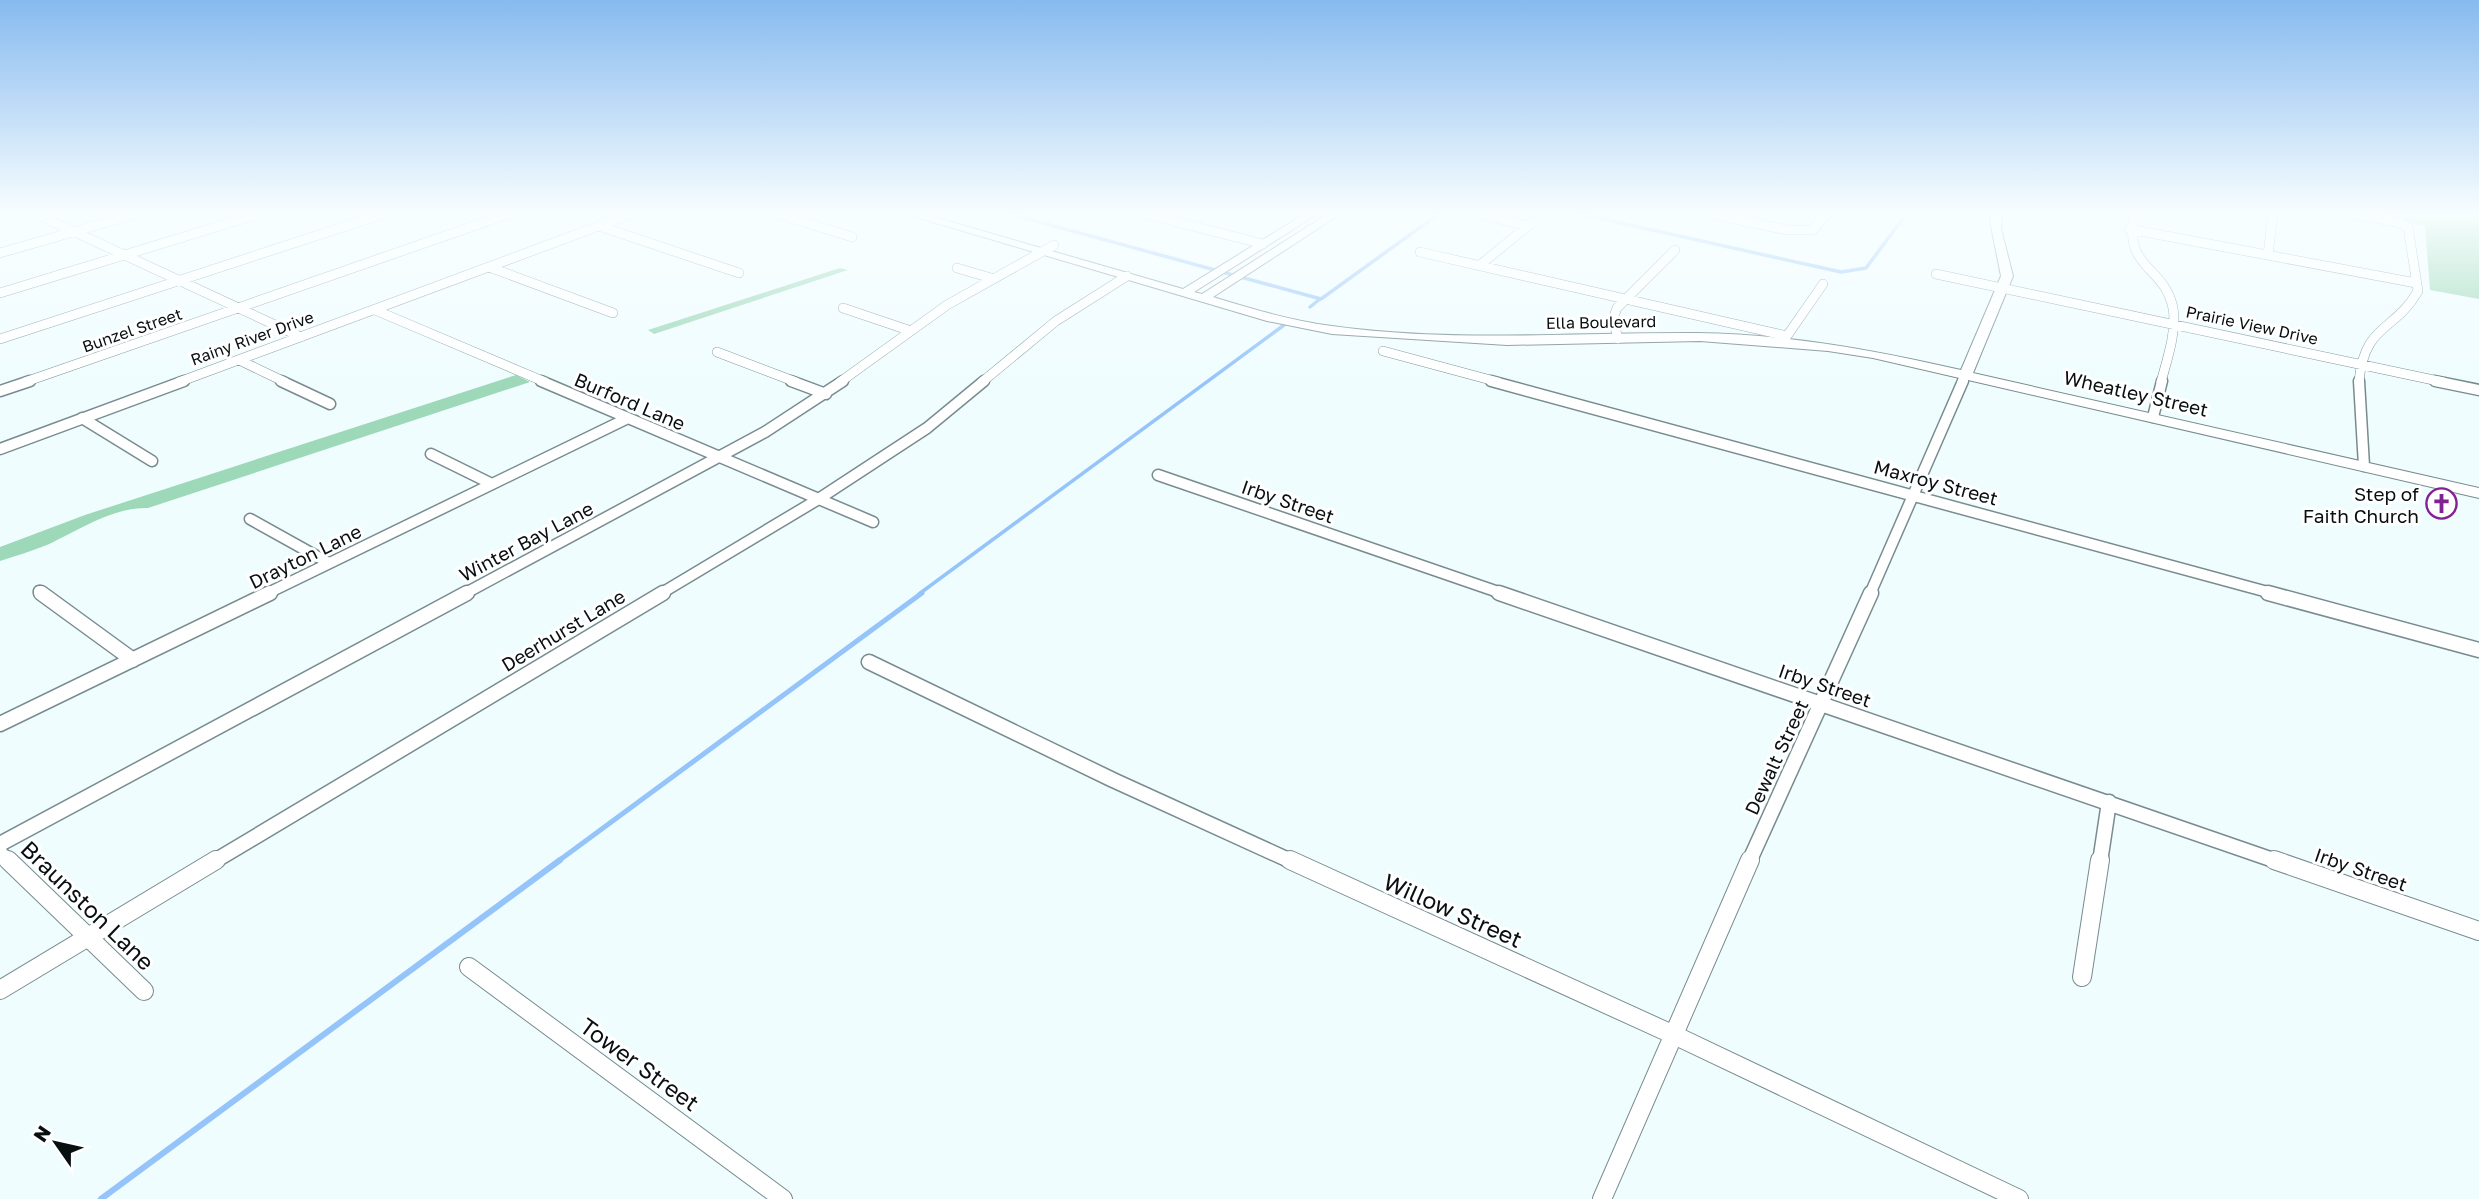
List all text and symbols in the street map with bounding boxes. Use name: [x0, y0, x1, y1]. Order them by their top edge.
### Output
street label: Prairie View Drive: [2184, 301, 2320, 349]
street label: Bunzel Street: [79, 304, 185, 356]
street label: Rainy River Drive: [188, 306, 316, 370]
street label: Ella Boulevard: [1546, 311, 1656, 333]
street label: Wheatley Street: [2062, 365, 2210, 421]
street label: Burford Lane: [571, 367, 689, 435]
street label: Maxroy Street: [1871, 454, 2001, 510]
street label: Irby Street: [1239, 474, 1337, 528]
place label: Step of Faith Church: [2303, 482, 2419, 527]
church icon: Step of Faith Church: [2425, 487, 2459, 521]
street label: Winter Bay Lane: [455, 496, 597, 586]
street label: Drayton Lane: [245, 519, 365, 593]
street label: Deerhurst Lane: [497, 584, 629, 676]
street label: Irby Street: [1776, 658, 1874, 712]
street label: Dewalt Street: [1739, 696, 1813, 818]
street label: Braunston Lane: [16, 834, 160, 976]
street label: Irby Street: [2312, 842, 2410, 896]
street label: Willow Street: [1379, 867, 1527, 953]
street label: Tower Street: [575, 1011, 705, 1117]
north arrow: [21, 1108, 91, 1178]
text: N: [28, 1121, 55, 1146]

